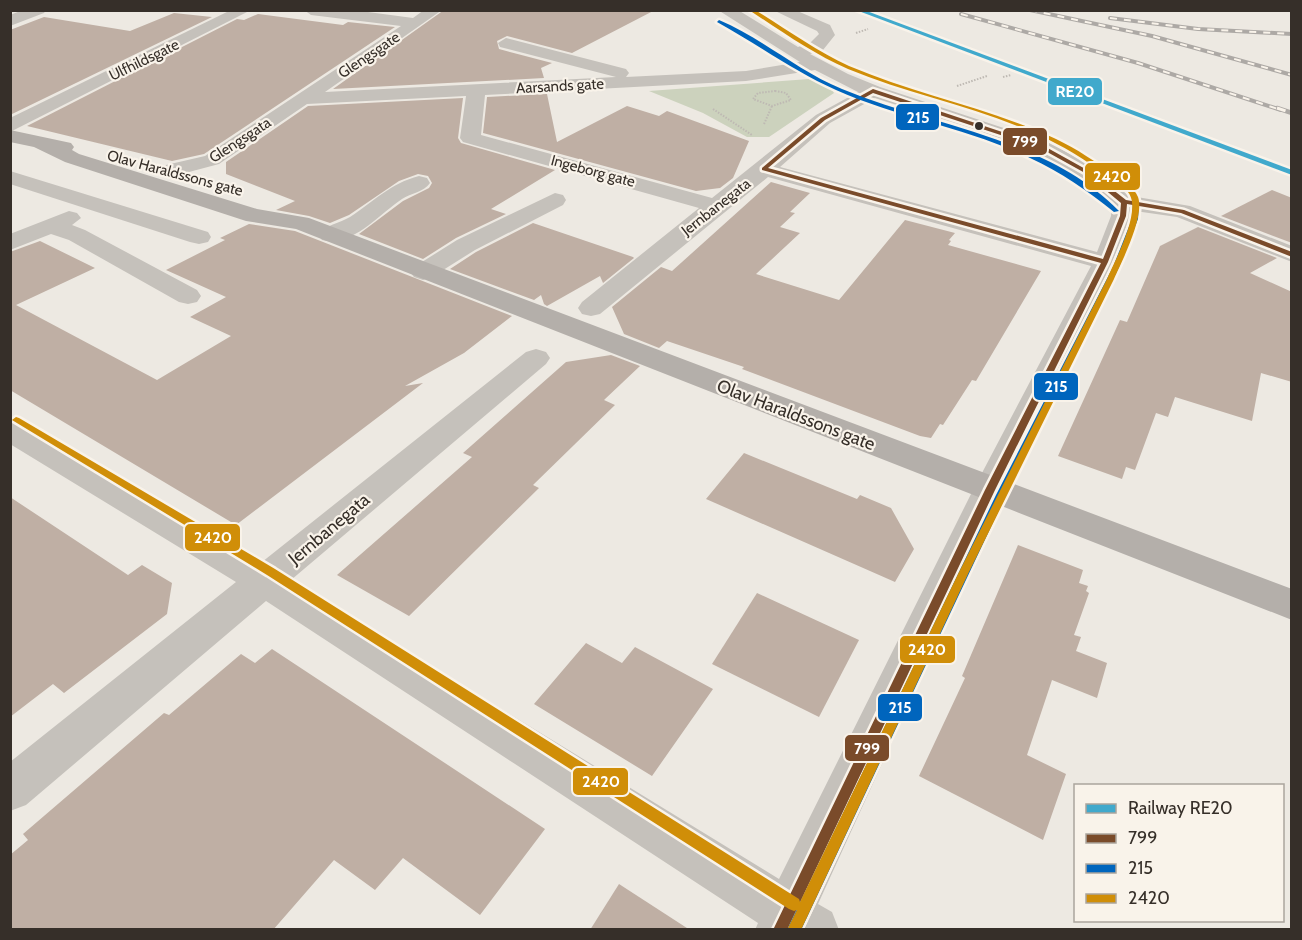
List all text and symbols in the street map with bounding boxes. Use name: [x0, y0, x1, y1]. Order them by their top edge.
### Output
street label: Glengsgate: [335, 28, 403, 82]
street label: Ulfhildsgate: [106, 35, 182, 85]
street label: Aarsands gate: [516, 75, 605, 97]
line badge: RE20: [1047, 77, 1103, 106]
text: RE20: [1056, 82, 1094, 101]
line badge: 215: [895, 103, 940, 131]
text: 215: [907, 108, 929, 127]
street label: Glengsgata: [206, 113, 275, 167]
unlabelled marker: [973, 120, 985, 132]
line badge: 799: [1002, 127, 1048, 156]
text: 799: [1012, 132, 1038, 151]
street label: Olav Haraldssons gate: [105, 146, 245, 200]
street label: Ingeborg gate: [549, 151, 637, 191]
line badge: 2420: [1084, 162, 1141, 191]
text: 2420: [1093, 167, 1131, 186]
street label: Jernbanegata: [677, 174, 755, 240]
line badge: 215: [1033, 372, 1079, 401]
street label: Olav Haraldssons gate: [714, 375, 878, 455]
text: 215: [1045, 377, 1067, 396]
street label: Jernbanegata: [283, 488, 374, 570]
line badge: 2420: [184, 523, 241, 552]
text: 2420: [194, 528, 232, 547]
line badge: 2420: [899, 635, 956, 664]
text: 2420: [908, 640, 946, 659]
line badge: 215: [877, 693, 923, 722]
text: 215: [889, 698, 911, 717]
line badge: 799: [844, 734, 890, 762]
text: 799: [854, 739, 880, 758]
line badge: 2420: [572, 767, 629, 796]
text: 2420: [582, 772, 620, 791]
legend: [1074, 784, 1284, 922]
text: Railway RE20: [1128, 797, 1233, 819]
text: 799: [1128, 827, 1158, 849]
text: 215: [1128, 857, 1153, 879]
text: 2420: [1128, 887, 1170, 909]

